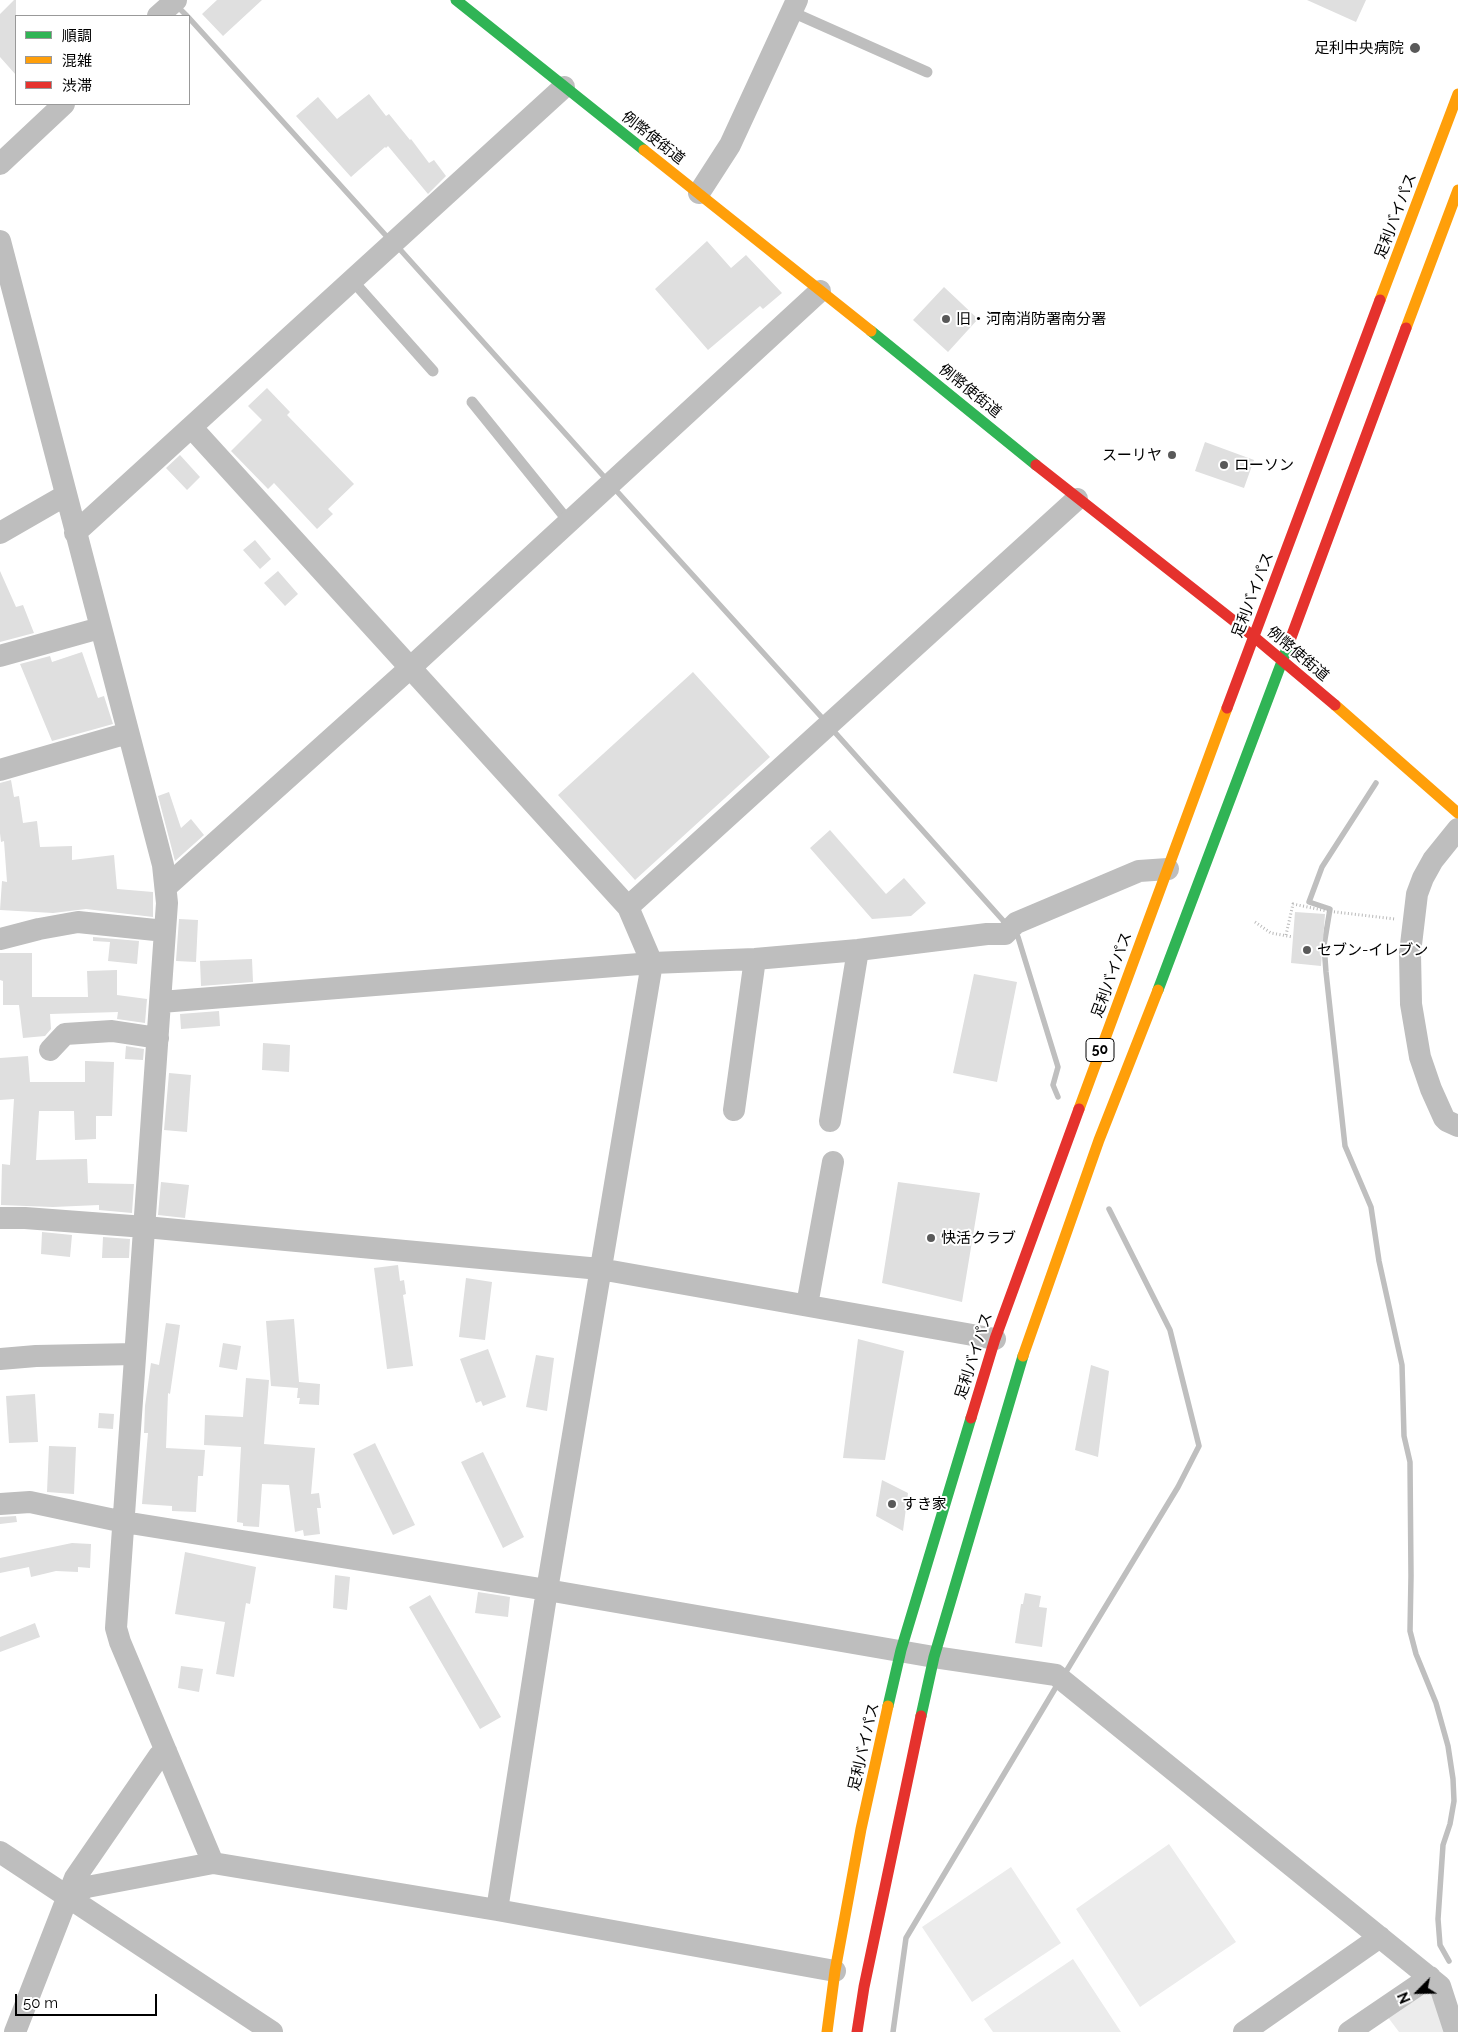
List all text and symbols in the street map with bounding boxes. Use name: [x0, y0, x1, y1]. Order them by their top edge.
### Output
legend: [15, 15, 190, 105]
text: 順調: [62, 27, 92, 45]
place label: 足利中央病院: [1314, 39, 1404, 57]
marker: 足利中央病院: [1408, 41, 1422, 55]
text: 混雑: [62, 52, 92, 70]
text: 渋滞: [62, 77, 92, 95]
street label: 例幣使街道: [618, 108, 688, 168]
street label: 足利バイパス: [1371, 171, 1421, 261]
place label: 旧・河南消防署南分署: [956, 310, 1106, 328]
marker: 旧・河南消防署南分署: [940, 313, 952, 325]
street label: 例幣使街道: [935, 360, 1005, 422]
place label: スーリヤ: [1102, 446, 1162, 464]
marker: スーリヤ: [1166, 449, 1178, 461]
place label: ローソン: [1234, 456, 1294, 474]
marker: ローソン: [1218, 459, 1230, 471]
street label: 足利バイパス: [1228, 550, 1278, 640]
street label: 例幣使街道: [1263, 623, 1333, 685]
street label: 足利バイパス: [1088, 930, 1136, 1020]
place label: セブン-イレブン: [1317, 941, 1428, 959]
marker: セブン-イレブン: [1301, 944, 1313, 956]
road number: 50: [1086, 1038, 1114, 1062]
place label: 快活クラブ: [941, 1229, 1016, 1247]
marker: 快活クラブ: [925, 1232, 937, 1244]
street label: 足利バイパス: [952, 1310, 996, 1402]
place label: すき家: [902, 1495, 947, 1513]
marker: すき家: [886, 1498, 898, 1510]
street label: 足利バイパス: [845, 1701, 883, 1793]
north arrow: [1393, 1967, 1443, 2017]
scale bar: [18, 1984, 160, 2016]
text: N: [1395, 1990, 1414, 2006]
text: 50 m: [23, 1994, 58, 2012]

